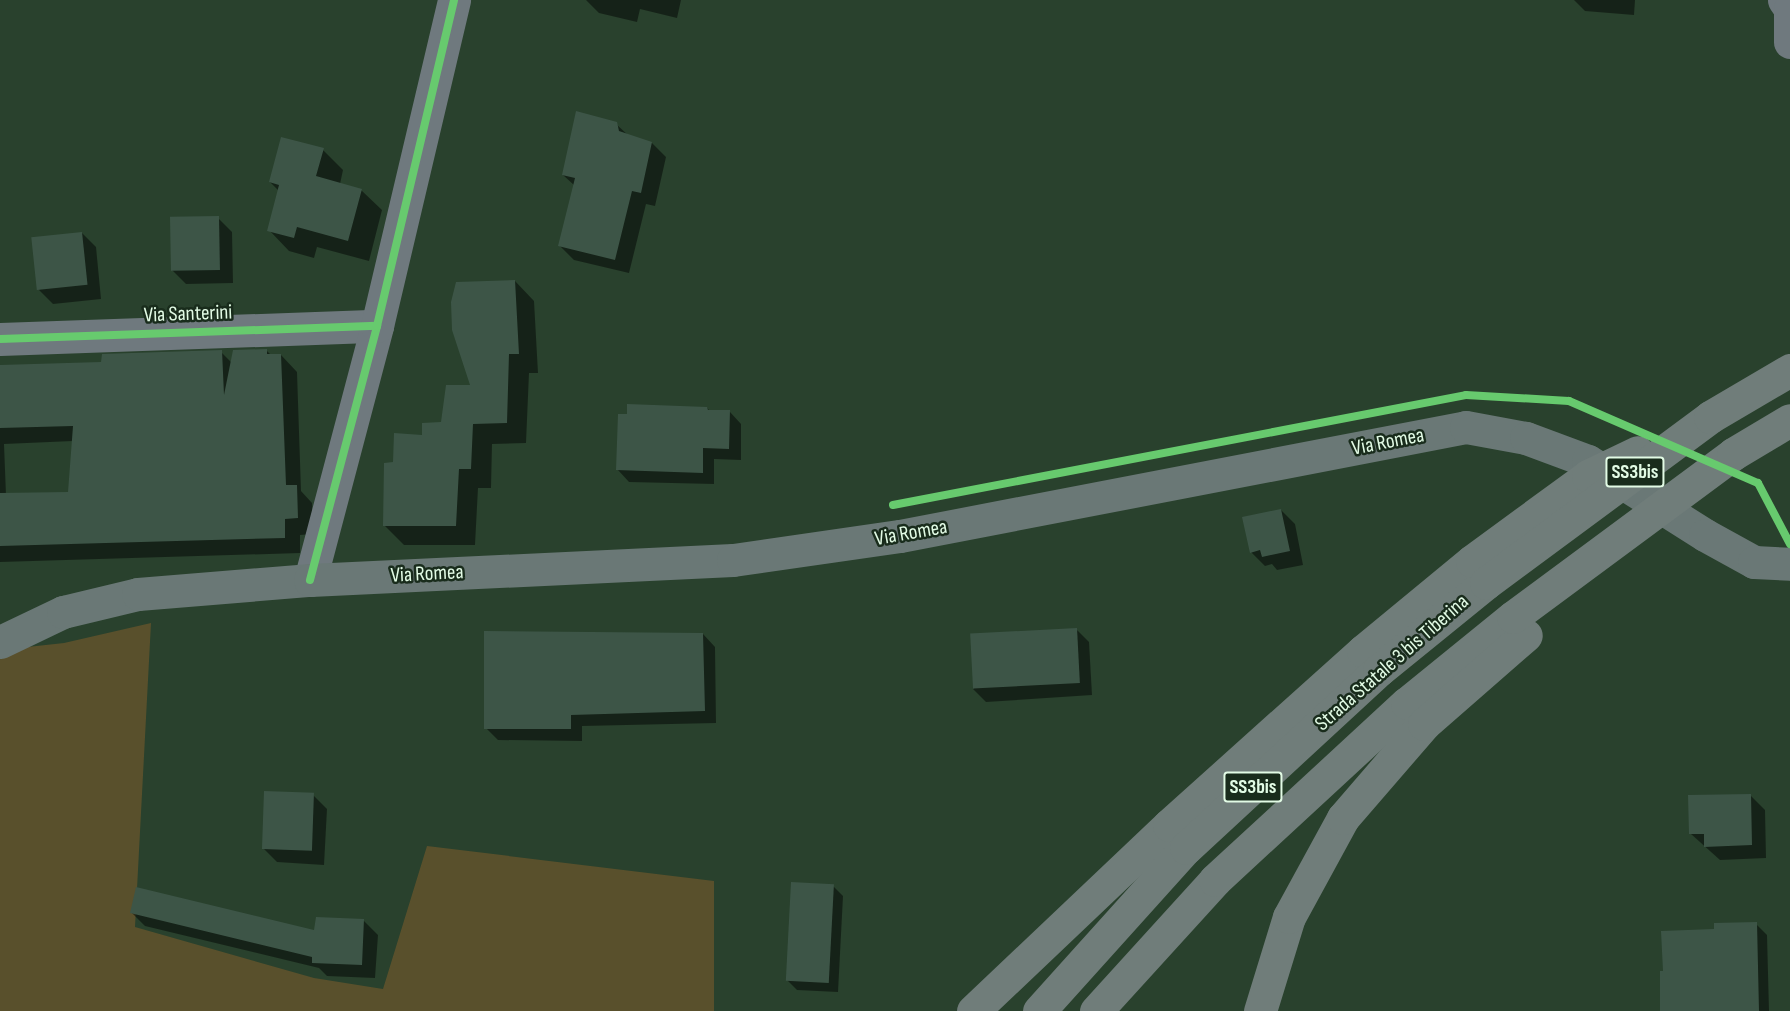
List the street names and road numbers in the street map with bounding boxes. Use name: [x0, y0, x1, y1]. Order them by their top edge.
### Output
street label: Via Santerini: [143, 300, 233, 328]
street label: Via Romea: [1350, 423, 1426, 461]
road number: SS3bis: [1605, 455, 1665, 489]
street label: Via Romea: [873, 514, 949, 552]
street label: Via Romea: [390, 560, 464, 588]
street label: Strada Statale 3 bis Tiberina: [1310, 590, 1474, 736]
road number: SS3bis: [1223, 770, 1283, 804]

